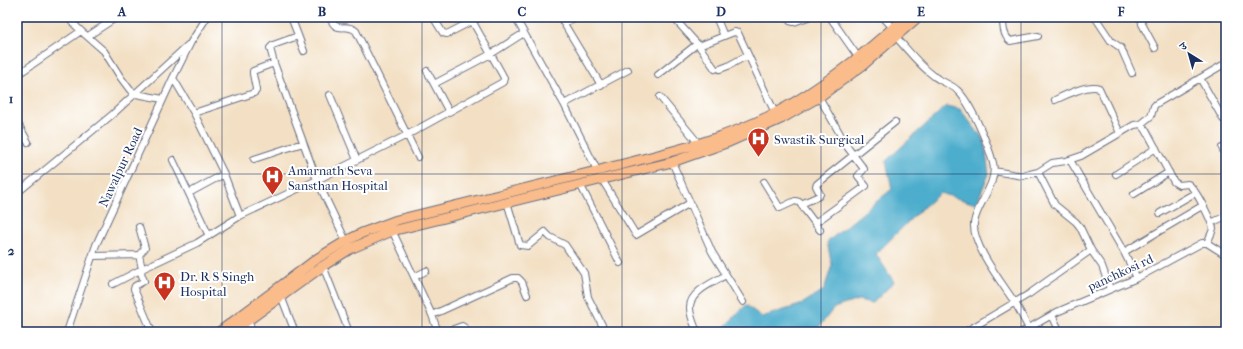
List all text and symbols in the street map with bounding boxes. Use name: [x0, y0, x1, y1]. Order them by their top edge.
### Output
text: A: [117, 4, 127, 19]
text: B: [318, 4, 327, 19]
text: C: [518, 4, 527, 19]
text: D: [716, 4, 726, 19]
text: E: [917, 4, 925, 19]
text: F: [1117, 4, 1125, 19]
north arrow: [1169, 34, 1209, 74]
text: उ: [1176, 39, 1191, 54]
text: 1: [9, 91, 14, 106]
street label: Nawalpur Road: [95, 124, 146, 209]
hospital icon: Swastik Surgical: [745, 126, 771, 159]
place label: Swastik Surgical: [774, 132, 865, 147]
place label: Amarnath Seva Sansthan Hospital: [287, 163, 388, 193]
hospital icon: Amarnath Seva Sansthan Hospital: [260, 164, 286, 197]
text: 2: [8, 243, 15, 258]
street label: panchkosi rd: [1084, 250, 1156, 295]
place label: Dr. R S Singh Hospital: [180, 269, 255, 299]
hospital icon: Dr. R S Singh Hospital: [151, 270, 177, 303]

